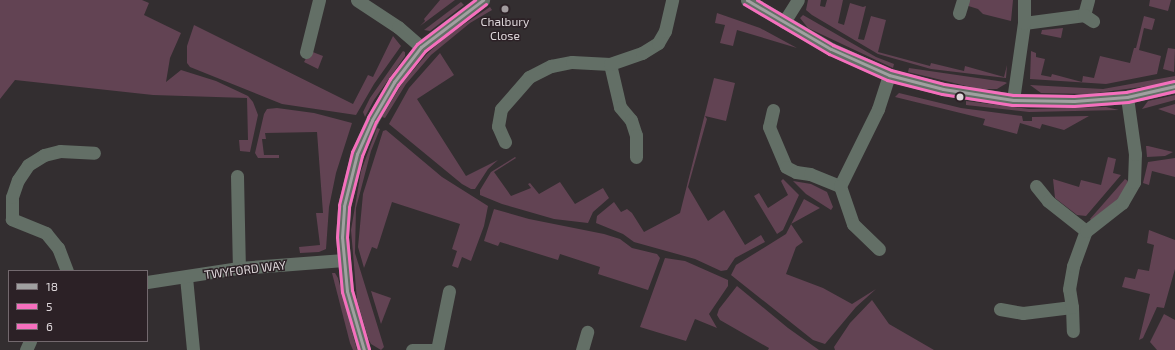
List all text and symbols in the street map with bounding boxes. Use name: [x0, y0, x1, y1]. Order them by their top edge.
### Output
marker: Chalbury Close: [500, 4, 510, 14]
place label: Chalbury Close: [481, 15, 529, 43]
unlabelled marker: [955, 92, 965, 102]
street label: TWYFORD WAY: [203, 258, 287, 282]
legend: [8, 270, 148, 342]
text: 18: [46, 279, 58, 293]
text: 5: [46, 299, 52, 313]
text: 6: [46, 319, 53, 333]

